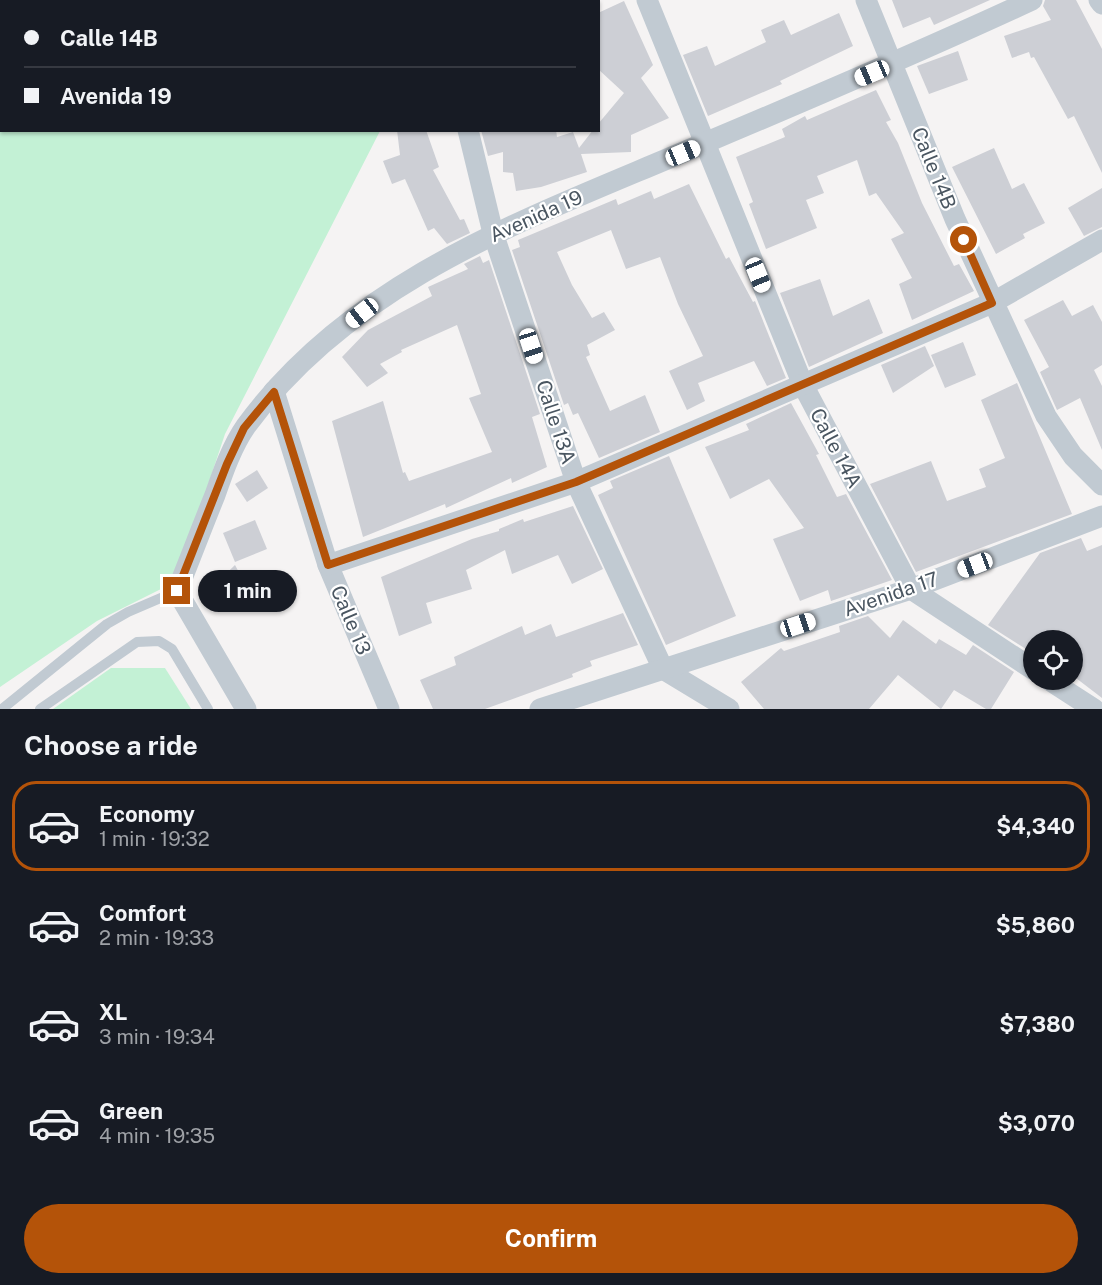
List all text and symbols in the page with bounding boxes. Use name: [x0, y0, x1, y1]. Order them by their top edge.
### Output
text: Calle 14B: [60, 25, 158, 51]
car: [852, 58, 892, 88]
text: Avenida 19: [60, 83, 172, 109]
street label: Calle 14B: [907, 124, 961, 212]
car: [663, 138, 703, 168]
street label: Avenida 19: [486, 185, 586, 247]
route start: [950, 226, 977, 253]
car: [743, 255, 773, 295]
car: [342, 295, 382, 331]
car: [517, 326, 545, 366]
street label: Calle 13A: [531, 377, 581, 467]
street label: Calle 14A: [805, 404, 867, 492]
car: [955, 550, 995, 580]
street label: Avenida 17: [840, 567, 942, 621]
callout: 1 min: [198, 570, 297, 612]
route end: [163, 577, 190, 604]
text: 1 min: [223, 579, 272, 603]
street label: Calle 13: [326, 582, 376, 658]
car: [778, 611, 818, 639]
map controls: [1023, 630, 1083, 690]
button: locate: [1023, 630, 1083, 690]
text: Choose a ride: [24, 729, 198, 761]
icon: car: [27, 799, 81, 853]
text: Economy: [99, 801, 195, 827]
text: $4,340: [996, 813, 1075, 839]
text: 1 min · 19:32: [99, 827, 210, 851]
icon: car: [27, 898, 81, 952]
text: Comfort: [99, 900, 186, 926]
text: $5,860: [996, 912, 1075, 938]
text: 2 min · 19:33: [99, 926, 214, 950]
icon: car: [27, 997, 81, 1051]
text: XL: [99, 999, 127, 1025]
text: $7,380: [999, 1011, 1075, 1037]
text: 3 min · 19:34: [99, 1025, 215, 1049]
icon: car: [27, 1096, 81, 1150]
text: Green: [99, 1098, 163, 1124]
text: $3,070: [998, 1110, 1075, 1136]
text: 4 min · 19:35: [99, 1124, 215, 1148]
button: Confirm: [24, 1204, 1078, 1273]

